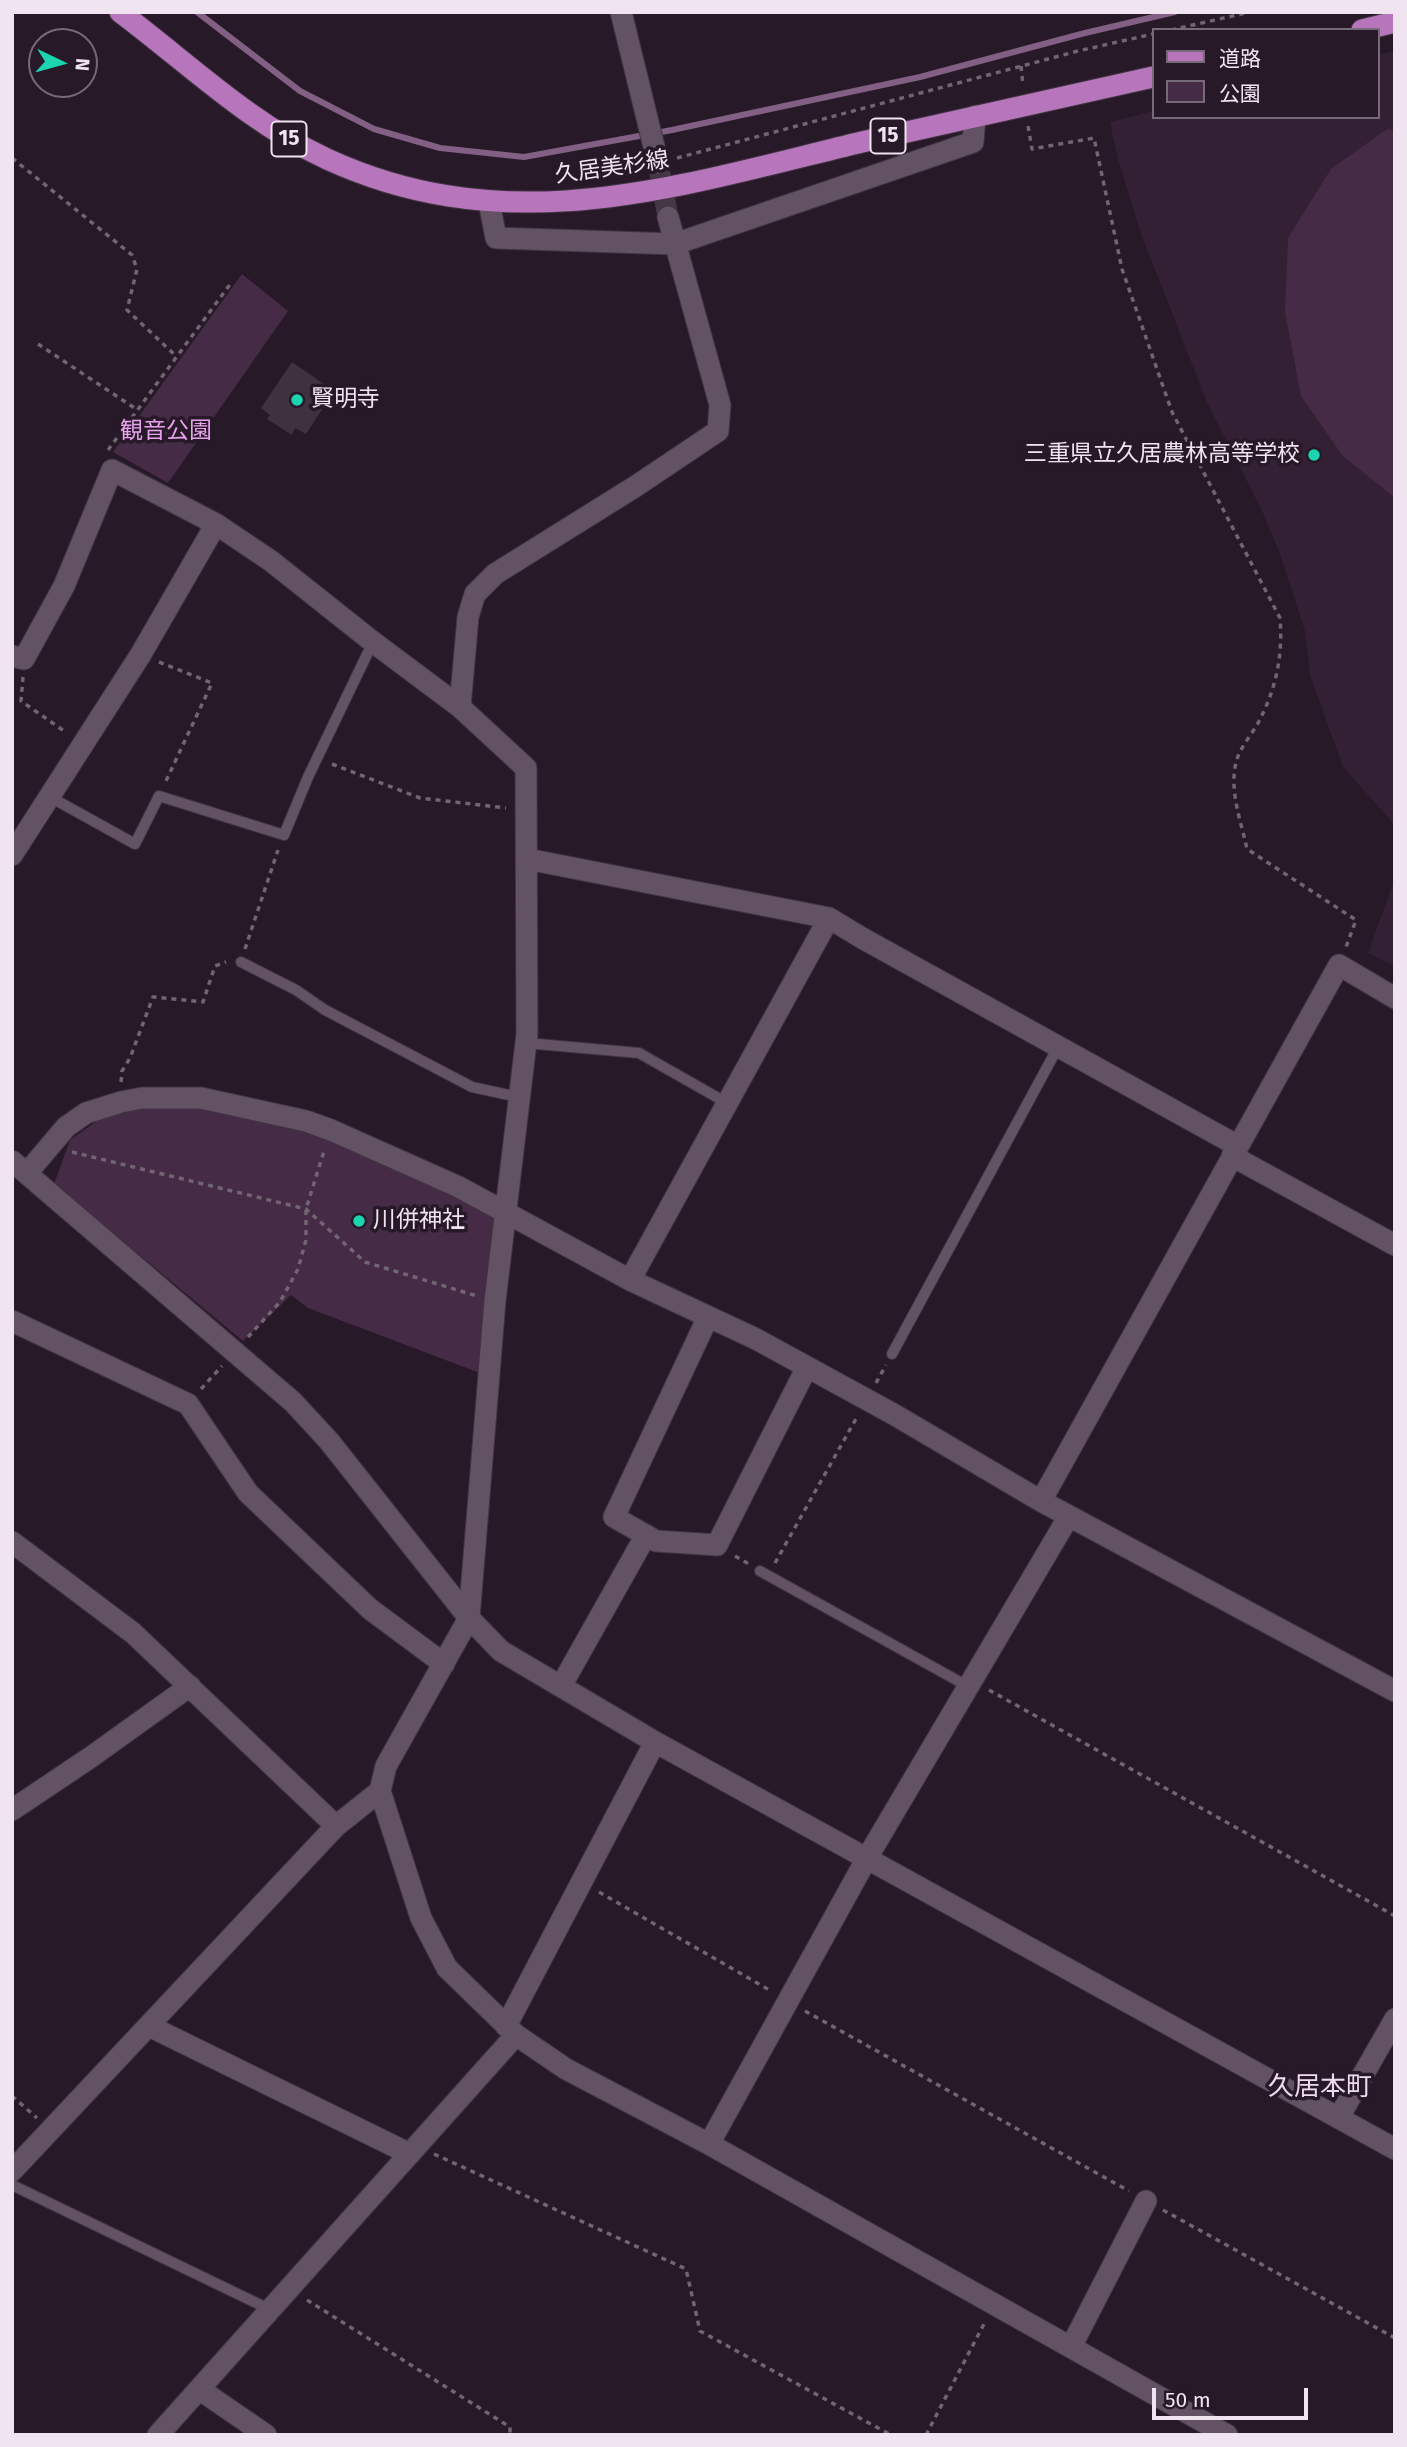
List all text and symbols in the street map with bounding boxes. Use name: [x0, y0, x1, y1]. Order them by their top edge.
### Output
north arrow: [28, 28, 98, 98]
legend: [1152, 28, 1379, 119]
text: 道路: [1219, 46, 1261, 72]
text: N: [70, 57, 94, 72]
text: 公園: [1219, 81, 1261, 107]
road number: 15: [870, 118, 906, 154]
road number: 15: [272, 122, 306, 156]
street label: 久居美杉線: [553, 146, 671, 190]
place label: 賢明寺: [311, 386, 380, 414]
marker: 賢明寺: [289, 392, 305, 408]
park label: 観音公園: [120, 418, 212, 446]
place label: 三重県立久居農林高等学校: [1024, 441, 1300, 469]
marker: 三重県立久居農林高等学校: [1306, 447, 1322, 463]
place label: 川併神社: [373, 1207, 465, 1235]
marker: 川併神社: [351, 1213, 367, 1229]
district label: 久居本町: [1268, 2072, 1372, 2104]
scale bar: [1155, 2374, 1311, 2418]
text: 50 m: [1165, 2387, 1211, 2413]

